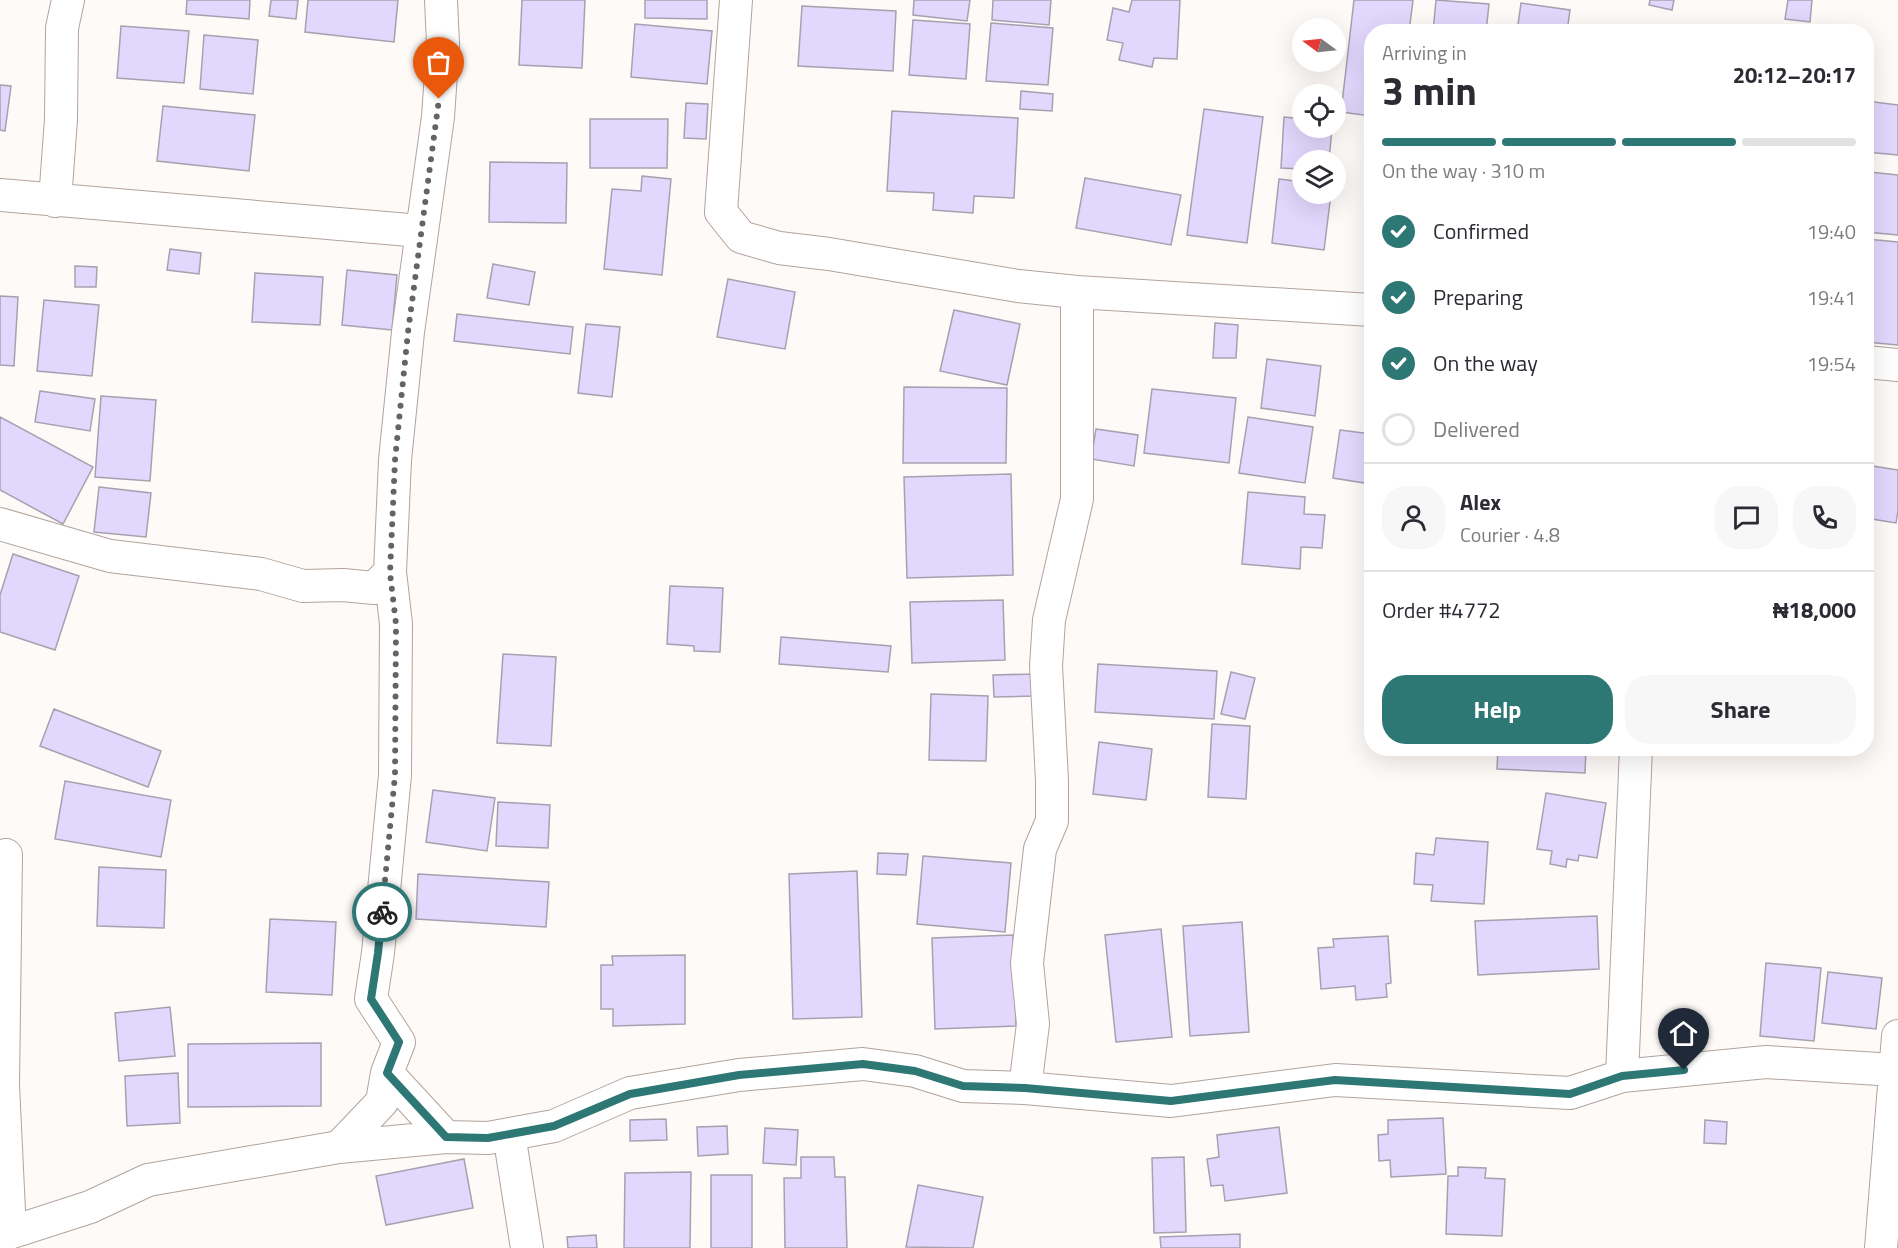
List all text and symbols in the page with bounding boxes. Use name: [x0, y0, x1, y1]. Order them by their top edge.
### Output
north arrow: [1292, 18, 1346, 72]
map controls: [1292, 18, 1346, 204]
pin: [413, 37, 464, 99]
text: Arriving in: [1382, 37, 1467, 68]
icon: bag: [422, 46, 455, 79]
text: 20:12–20:17: [1733, 58, 1856, 92]
text: 3 min: [1382, 61, 1477, 120]
button: locate: [1292, 84, 1346, 138]
button: layers: [1292, 150, 1346, 204]
text: On the way · 310 m: [1382, 155, 1545, 186]
text: Confirmed: [1433, 214, 1529, 248]
icon: check: [1382, 215, 1415, 248]
text: 19:40: [1807, 216, 1856, 247]
text: Preparing: [1433, 280, 1523, 314]
icon: check: [1382, 281, 1415, 314]
text: 19:41: [1807, 282, 1856, 313]
text: On the way: [1433, 346, 1538, 380]
icon: check: [1382, 347, 1415, 380]
text: 19:54: [1807, 348, 1856, 379]
text: Delivered: [1433, 412, 1520, 446]
text: Alex: [1460, 485, 1501, 519]
button: person: [1382, 486, 1445, 549]
button: chat: [1715, 486, 1778, 549]
button: phone: [1793, 486, 1856, 549]
text: Courier · 4.8: [1460, 519, 1560, 550]
text: Order #4772: [1382, 593, 1501, 627]
text: ₦18,000: [1773, 593, 1856, 627]
button: Help: [1382, 675, 1613, 744]
button: Share: [1625, 675, 1856, 744]
courier: [352, 882, 412, 942]
icon: bike: [366, 896, 399, 929]
pin: [1658, 1008, 1709, 1070]
icon: home: [1667, 1017, 1700, 1050]

